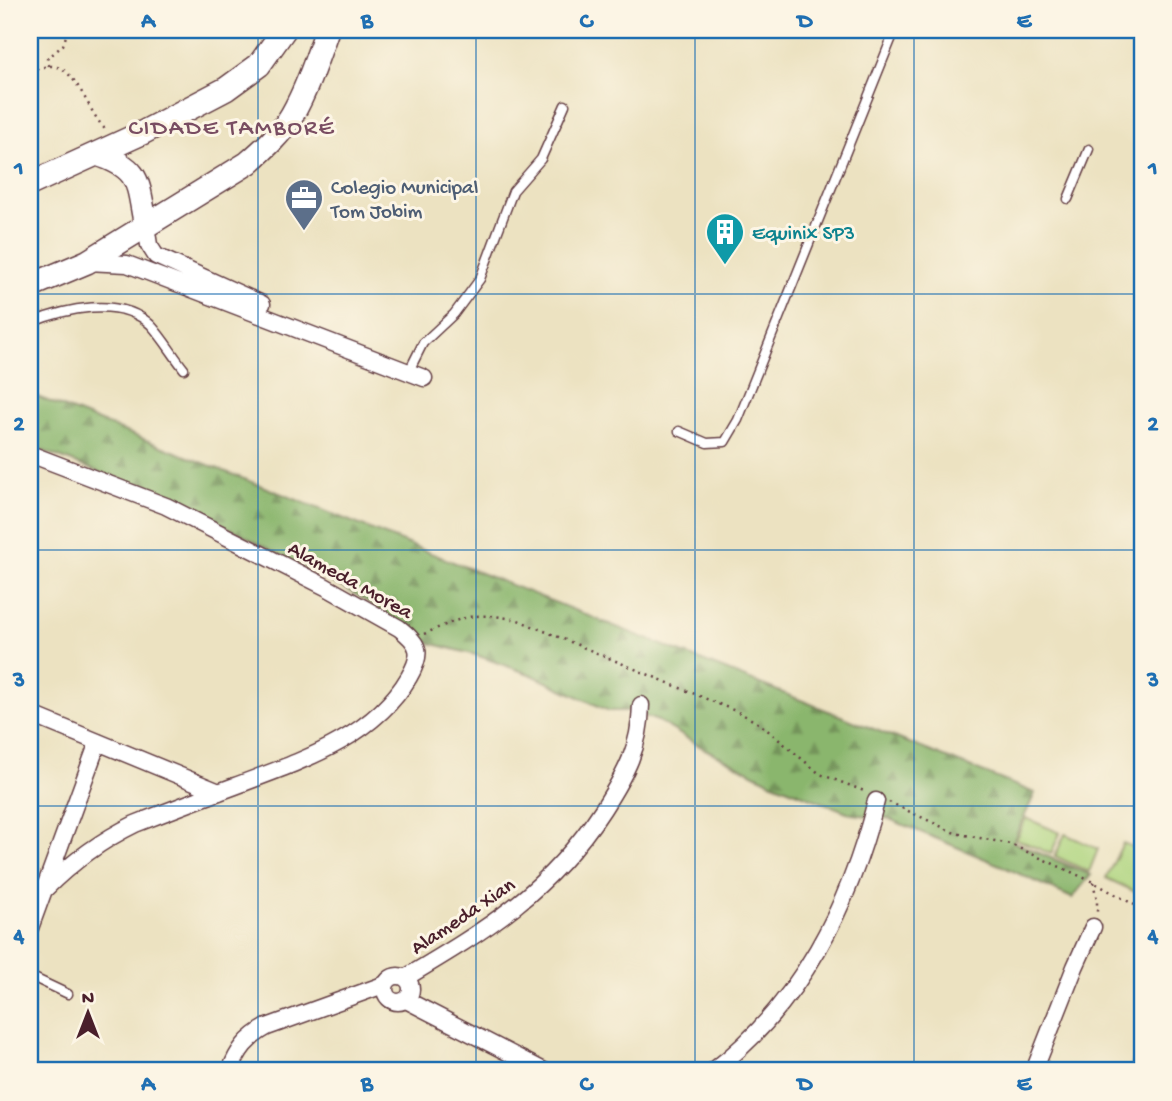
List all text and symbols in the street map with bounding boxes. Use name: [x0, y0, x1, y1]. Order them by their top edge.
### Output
text: A: [140, 9, 156, 36]
text: B: [360, 9, 374, 36]
text: C: [580, 9, 595, 36]
text: D: [796, 9, 814, 36]
text: E: [1017, 9, 1033, 36]
district label: CIDADE TAMBORÉ: [128, 115, 336, 144]
text: 1: [13, 156, 24, 183]
text: 1: [1147, 156, 1158, 183]
office icon: Colegio Municipal Tom Jobim: [283, 177, 325, 232]
place label: Colegio Municipal Tom Jobim: [330, 177, 478, 226]
building icon: Equinix SP3: [704, 211, 746, 266]
place label: Equinix SP3: [752, 223, 855, 248]
text: 2: [13, 412, 25, 439]
text: 2: [1147, 412, 1159, 439]
street label: Alameda Morea: [283, 537, 417, 627]
text: 3: [12, 668, 25, 695]
text: 3: [1146, 668, 1159, 695]
street label: Alameda Xian: [407, 874, 521, 962]
text: 4: [13, 924, 25, 951]
text: 4: [1147, 924, 1159, 951]
north arrow: [52, 978, 122, 1048]
text: N: [82, 988, 94, 1011]
text: A: [140, 1072, 156, 1099]
text: B: [360, 1072, 374, 1099]
text: C: [580, 1072, 595, 1099]
text: D: [796, 1072, 814, 1099]
text: E: [1017, 1072, 1033, 1099]

